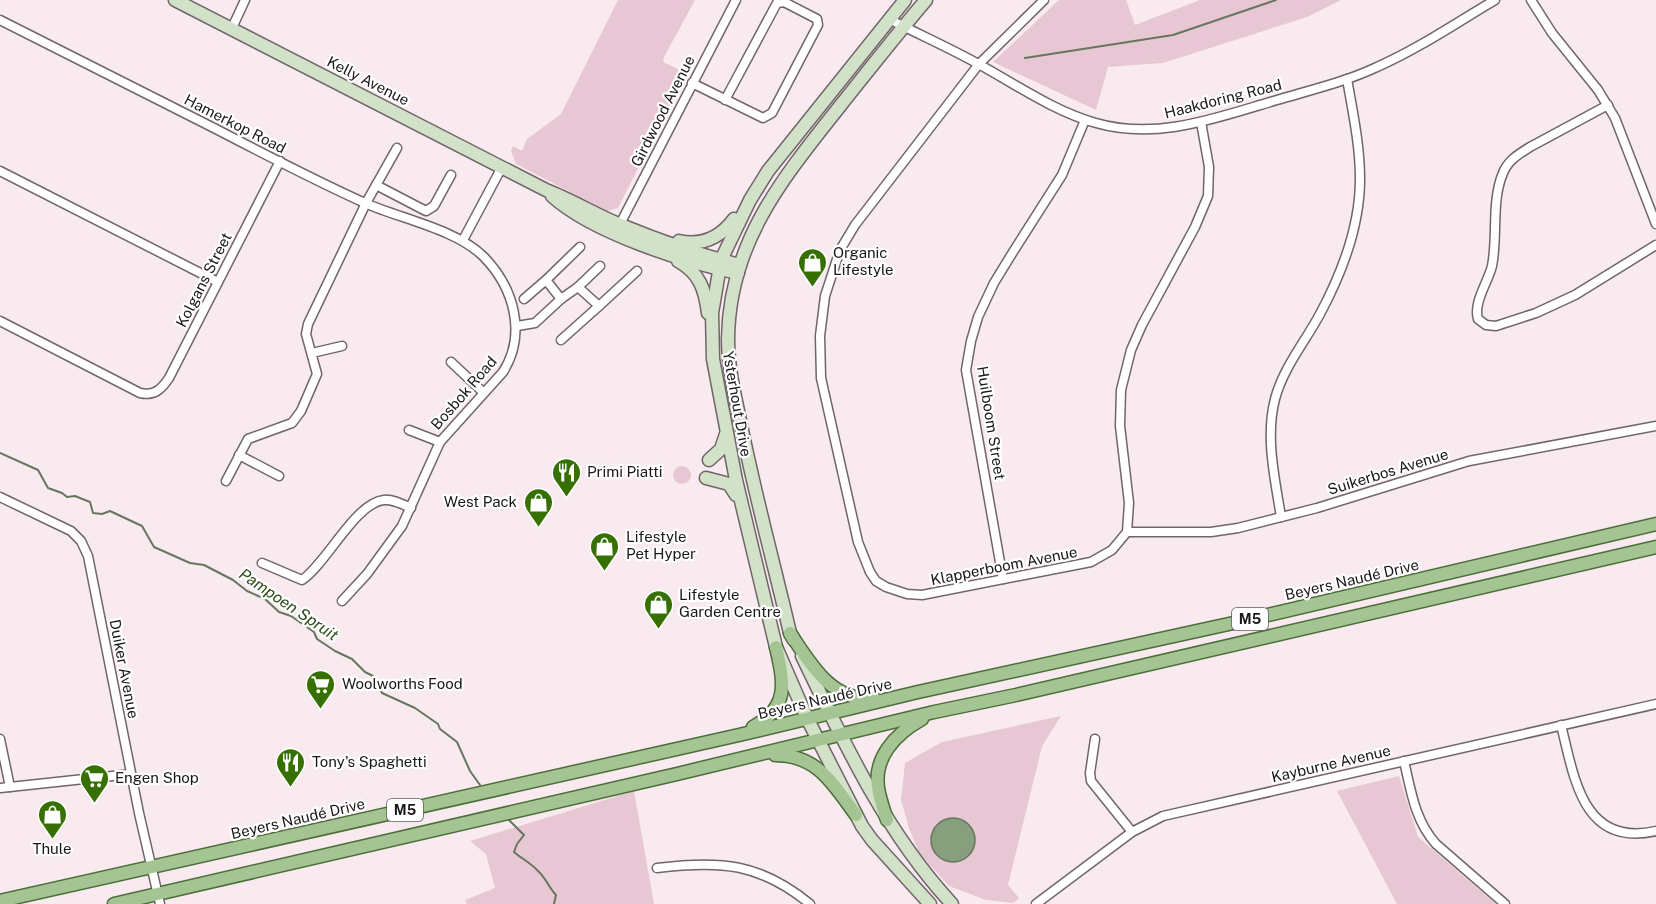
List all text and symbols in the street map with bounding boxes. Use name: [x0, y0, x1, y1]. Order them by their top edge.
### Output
street label: Kelly Avenue: [324, 53, 412, 109]
street label: Girdwood Avenue: [627, 53, 698, 169]
street label: Haakdoring Road: [1162, 76, 1283, 121]
street label: Hamerkop Road: [182, 91, 289, 156]
street label: Kolgans Street: [172, 229, 235, 330]
place label: Organic Lifestyle: [833, 244, 894, 278]
shop icon: Organic Lifestyle: [796, 246, 828, 288]
street label: Ysterhout Drive: [720, 350, 755, 458]
street label: Bosbok Road: [427, 353, 500, 433]
street label: Huilboom Street: [974, 365, 1009, 481]
street label: Suikerbos Avenue: [1326, 445, 1450, 498]
restaurant icon: Primi Piatti: [550, 456, 582, 498]
place label: Primi Piatti: [587, 463, 662, 480]
shop icon: West Pack: [522, 486, 554, 528]
place label: West Pack: [444, 493, 517, 510]
place label: Lifestyle Pet Hyper: [626, 528, 696, 562]
shop icon: Lifestyle Pet Hyper: [589, 530, 621, 572]
street label: Klapperboom Avenue: [929, 543, 1079, 588]
street label: Beyers Naudé Drive: [1283, 556, 1421, 603]
water label: Pampoen Spruit: [235, 564, 342, 645]
place label: Lifestyle Garden Centre: [679, 586, 781, 620]
shop icon: Lifestyle Garden Centre: [642, 588, 674, 630]
road number: M5: [1232, 608, 1268, 630]
street label: Duiker Avenue: [107, 618, 142, 720]
supermarket icon: Woolworths Food: [305, 668, 337, 710]
place label: Woolworths Food: [342, 675, 463, 692]
street label: Beyers Naudé Drive: [756, 675, 894, 722]
street label: Kayburne Avenue: [1270, 742, 1392, 786]
restaurant icon: Tony's Spaghetti: [275, 746, 307, 788]
place label: Tony's Spaghetti: [312, 753, 427, 770]
supermarket icon: Engen Shop: [78, 762, 110, 804]
place label: Engen Shop: [115, 769, 199, 786]
street label: Beyers Naudé Drive: [229, 795, 367, 842]
shop icon: Thule: [36, 798, 68, 840]
road number: M5: [387, 799, 423, 821]
place label: Thule: [32, 840, 72, 857]

